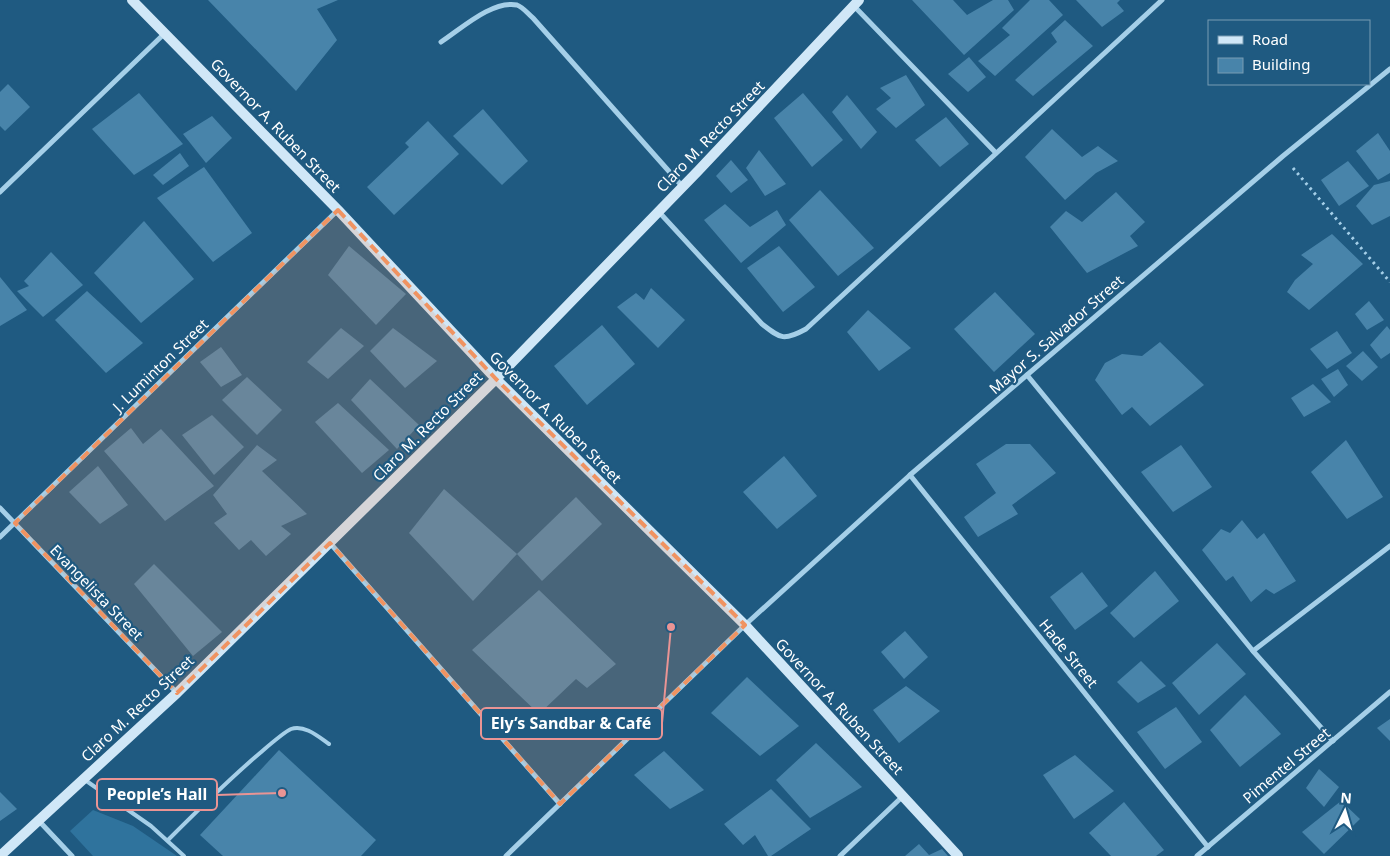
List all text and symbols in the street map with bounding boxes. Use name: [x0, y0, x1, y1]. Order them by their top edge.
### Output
legend: [1208, 20, 1370, 85]
text: Road: [1252, 29, 1288, 49]
street label: Governor A. Ruben Street: [207, 54, 346, 197]
text: Building: [1252, 54, 1310, 74]
street label: Claro M. Recto Street: [652, 76, 769, 196]
street label: Mayor S. Salvador Street: [985, 270, 1128, 398]
street label: J. Luminton Street: [106, 314, 213, 417]
street label: Governor A. Ruben Street: [486, 347, 627, 488]
street label: Claro M. Recto Street: [368, 366, 487, 485]
street label: Evangelista Street: [46, 540, 148, 645]
street label: Hade Street: [1035, 614, 1103, 692]
street label: Governor A. Ruben Street: [772, 634, 909, 779]
street label: Claro M. Recto Street: [76, 650, 198, 766]
callout: Ely’s Sandbar & Café: [481, 708, 662, 739]
text: Ely’s Sandbar & Café: [491, 712, 651, 734]
street label: Pimentel Street: [1238, 722, 1334, 807]
callout: People’s Hall: [97, 779, 217, 810]
text: People’s Hall: [107, 783, 207, 805]
north arrow: [1320, 786, 1370, 836]
text: N: [1340, 788, 1353, 808]

